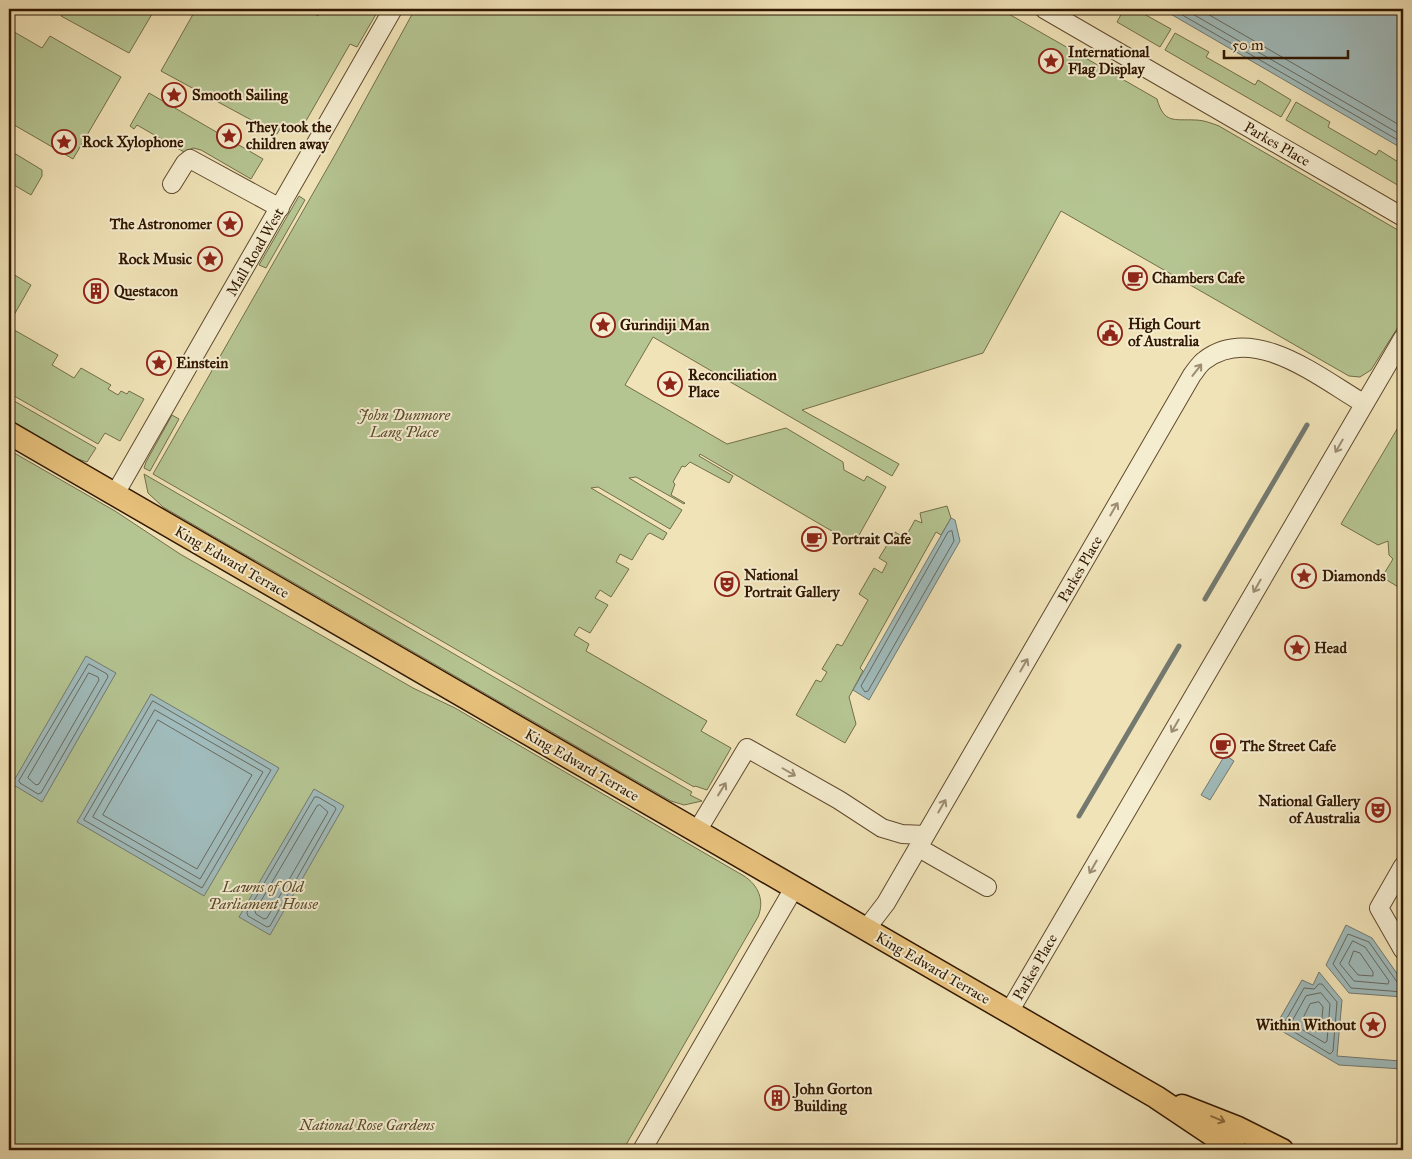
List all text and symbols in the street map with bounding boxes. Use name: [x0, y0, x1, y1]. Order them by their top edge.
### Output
scale bar: [1224, 28, 1348, 60]
text: 50 m: [1232, 36, 1264, 54]
place label: International Flag Display: [1068, 43, 1151, 79]
place icon: International Flag Display: [1038, 48, 1064, 74]
place icon: Smooth Sailing: [161, 82, 187, 108]
place label: Smooth Sailing: [192, 86, 289, 105]
place label: They took the children away: [245, 118, 332, 154]
street label: Parkes Place: [1241, 118, 1313, 170]
place icon: They took the children away: [216, 123, 242, 149]
place icon: Rock Xylophone: [51, 129, 77, 155]
place label: Rock Xylophone: [82, 133, 184, 152]
street label: Mall Road West: [222, 204, 288, 299]
place icon: The Astronomer: [217, 211, 243, 237]
place label: The Astronomer: [109, 215, 212, 233]
place icon: Rock Music: [197, 246, 223, 272]
place label: Rock Music: [118, 250, 193, 268]
cafe icon: Chambers Cafe: [1122, 265, 1148, 291]
place label: Chambers Cafe: [1152, 269, 1246, 287]
building icon: Questacon: [83, 278, 109, 304]
place label: Questacon: [114, 282, 179, 301]
place icon: Gurindiji Man: [590, 312, 616, 338]
place label: High Court of Australia: [1128, 315, 1201, 350]
place label: Gurindiji Man: [620, 316, 710, 335]
public building icon: High Court of Australia: [1097, 320, 1123, 346]
place icon: Einstein: [146, 350, 172, 376]
place label: Einstein: [176, 354, 229, 372]
one-way arrow: [1191, 364, 1202, 377]
place label: Reconciliation Place: [688, 366, 778, 401]
place icon: Reconciliation Place: [657, 371, 683, 397]
park label: John Dunmore Lang Place: [357, 406, 450, 441]
one-way arrow: [1333, 438, 1343, 452]
one-way arrow: [1109, 502, 1119, 517]
street label: King Edward Terrace: [172, 522, 292, 602]
cafe icon: Portrait Cafe: [801, 526, 827, 552]
place label: Portrait Cafe: [832, 530, 912, 548]
street label: Parkes Place: [1054, 533, 1106, 605]
place icon: Diamonds: [1291, 563, 1317, 589]
place label: National Portrait Gallery: [744, 566, 841, 602]
place label: Diamonds: [1322, 567, 1386, 585]
theatre icon: National Portrait Gallery: [714, 571, 740, 597]
one-way arrow: [1251, 578, 1261, 593]
place icon: Head: [1284, 635, 1310, 661]
place label: Head: [1314, 639, 1347, 657]
one-way arrow: [1019, 659, 1029, 673]
one-way arrow: [1170, 719, 1180, 733]
street label: King Edward Terrace: [522, 725, 642, 805]
cafe icon: The Street Cafe: [1210, 733, 1236, 759]
place label: The Street Cafe: [1239, 737, 1337, 755]
one-way arrow: [781, 767, 796, 777]
one-way arrow: [717, 783, 727, 797]
place label: National Gallery of Australia: [1258, 792, 1361, 827]
theatre icon: National Gallery of Australia: [1365, 797, 1391, 823]
one-way arrow: [937, 798, 947, 813]
one-way arrow: [1088, 859, 1098, 874]
park label: Lawns of Old Parliament House: [208, 878, 318, 913]
street label: King Edward Terrace: [873, 928, 993, 1008]
street label: Parkes Place: [1009, 931, 1061, 1003]
place icon: Within Without: [1360, 1012, 1386, 1038]
place label: Within Without: [1256, 1016, 1357, 1034]
place label: John Gorton Building: [792, 1080, 873, 1116]
building icon: John Gorton Building: [764, 1085, 790, 1111]
one-way arrow: [1210, 1115, 1225, 1125]
park label: National Rose Gardens: [298, 1116, 435, 1134]

